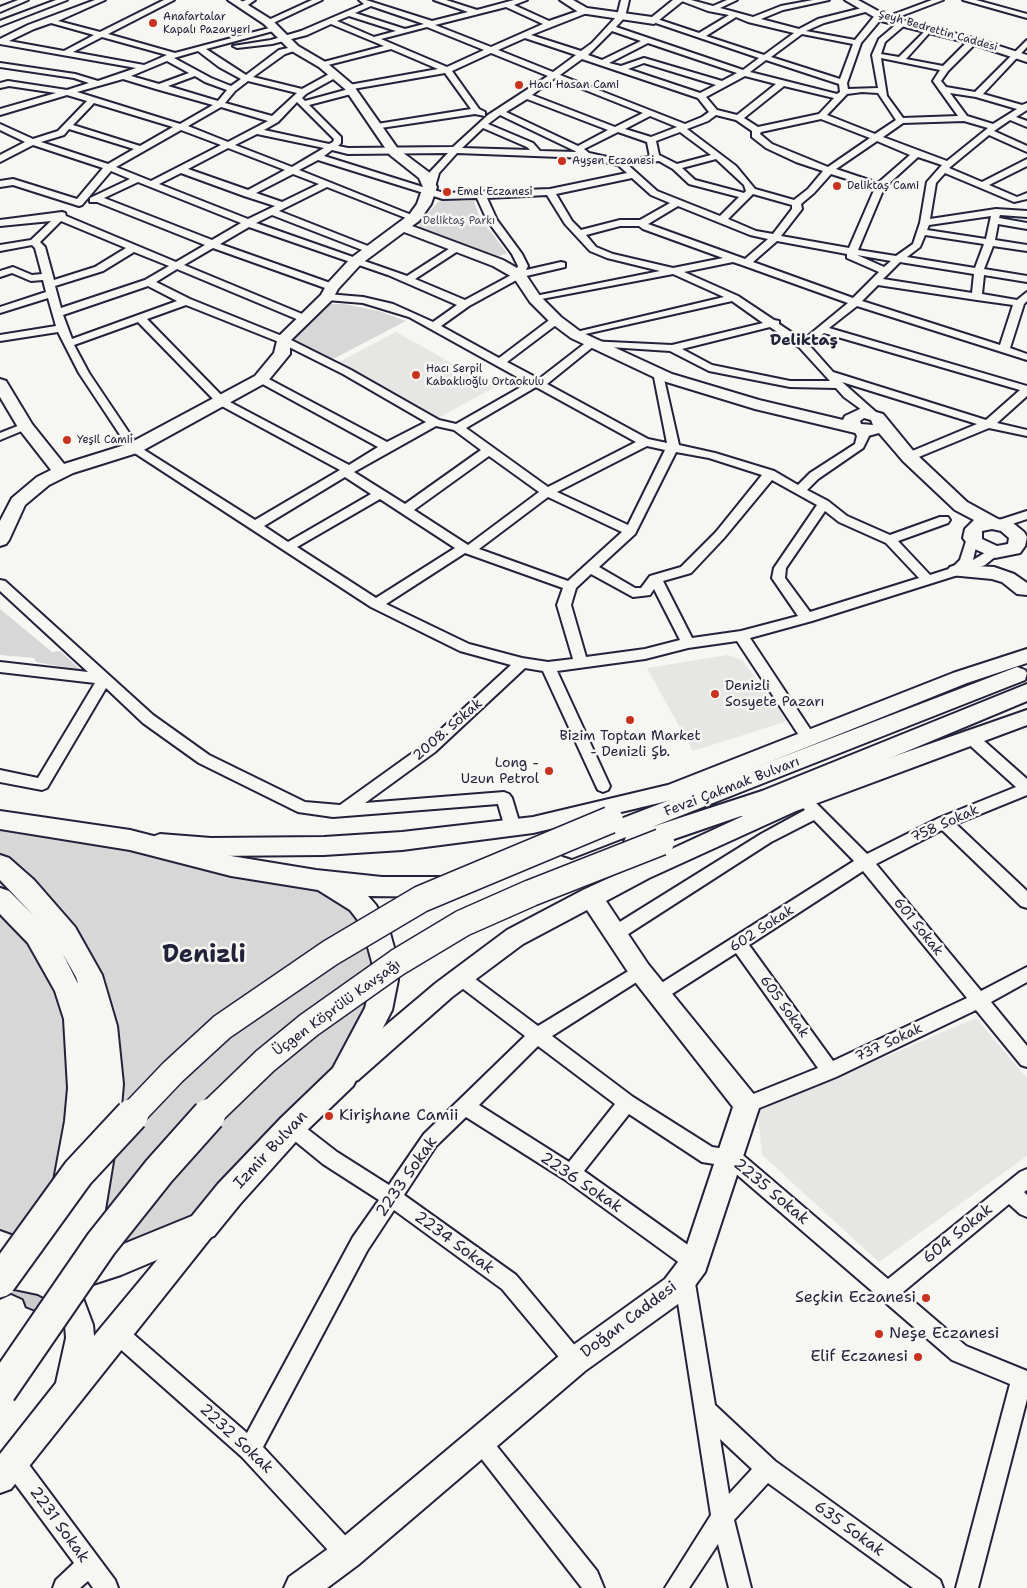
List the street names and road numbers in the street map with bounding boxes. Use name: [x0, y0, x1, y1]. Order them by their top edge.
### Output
street label: Şeyh Bedrettin Caddesi: [877, 8, 999, 54]
street label: 2008. Sokak: [410, 695, 486, 765]
street label: Fevzi Çakmak Bulvarı: [662, 753, 802, 821]
street label: 758 Sokak: [908, 802, 982, 846]
street label: 601 Sokak: [890, 895, 946, 959]
street label: 602 Sokak: [727, 902, 797, 956]
street label: Üçgen Köprülü Kavşağı: [270, 956, 404, 1060]
street label: 605 Sokak: [756, 973, 812, 1041]
street label: 737 Sokak: [853, 1020, 925, 1066]
street label: Izmir Bulvan: [230, 1107, 312, 1193]
street label: 2233 Sokak: [372, 1133, 442, 1221]
street label: 2236 Sokak: [537, 1149, 625, 1217]
street label: 2235 Sokak: [729, 1155, 813, 1229]
street label: 604 Sokak: [919, 1200, 997, 1268]
street label: 2234 Sokak: [410, 1208, 498, 1278]
street label: Doğan Caddesi: [577, 1278, 681, 1362]
street label: 2232 Sokak: [195, 1400, 277, 1478]
street label: 2231 Sokak: [25, 1483, 93, 1567]
street label: 635 Sokak: [810, 1497, 888, 1561]

